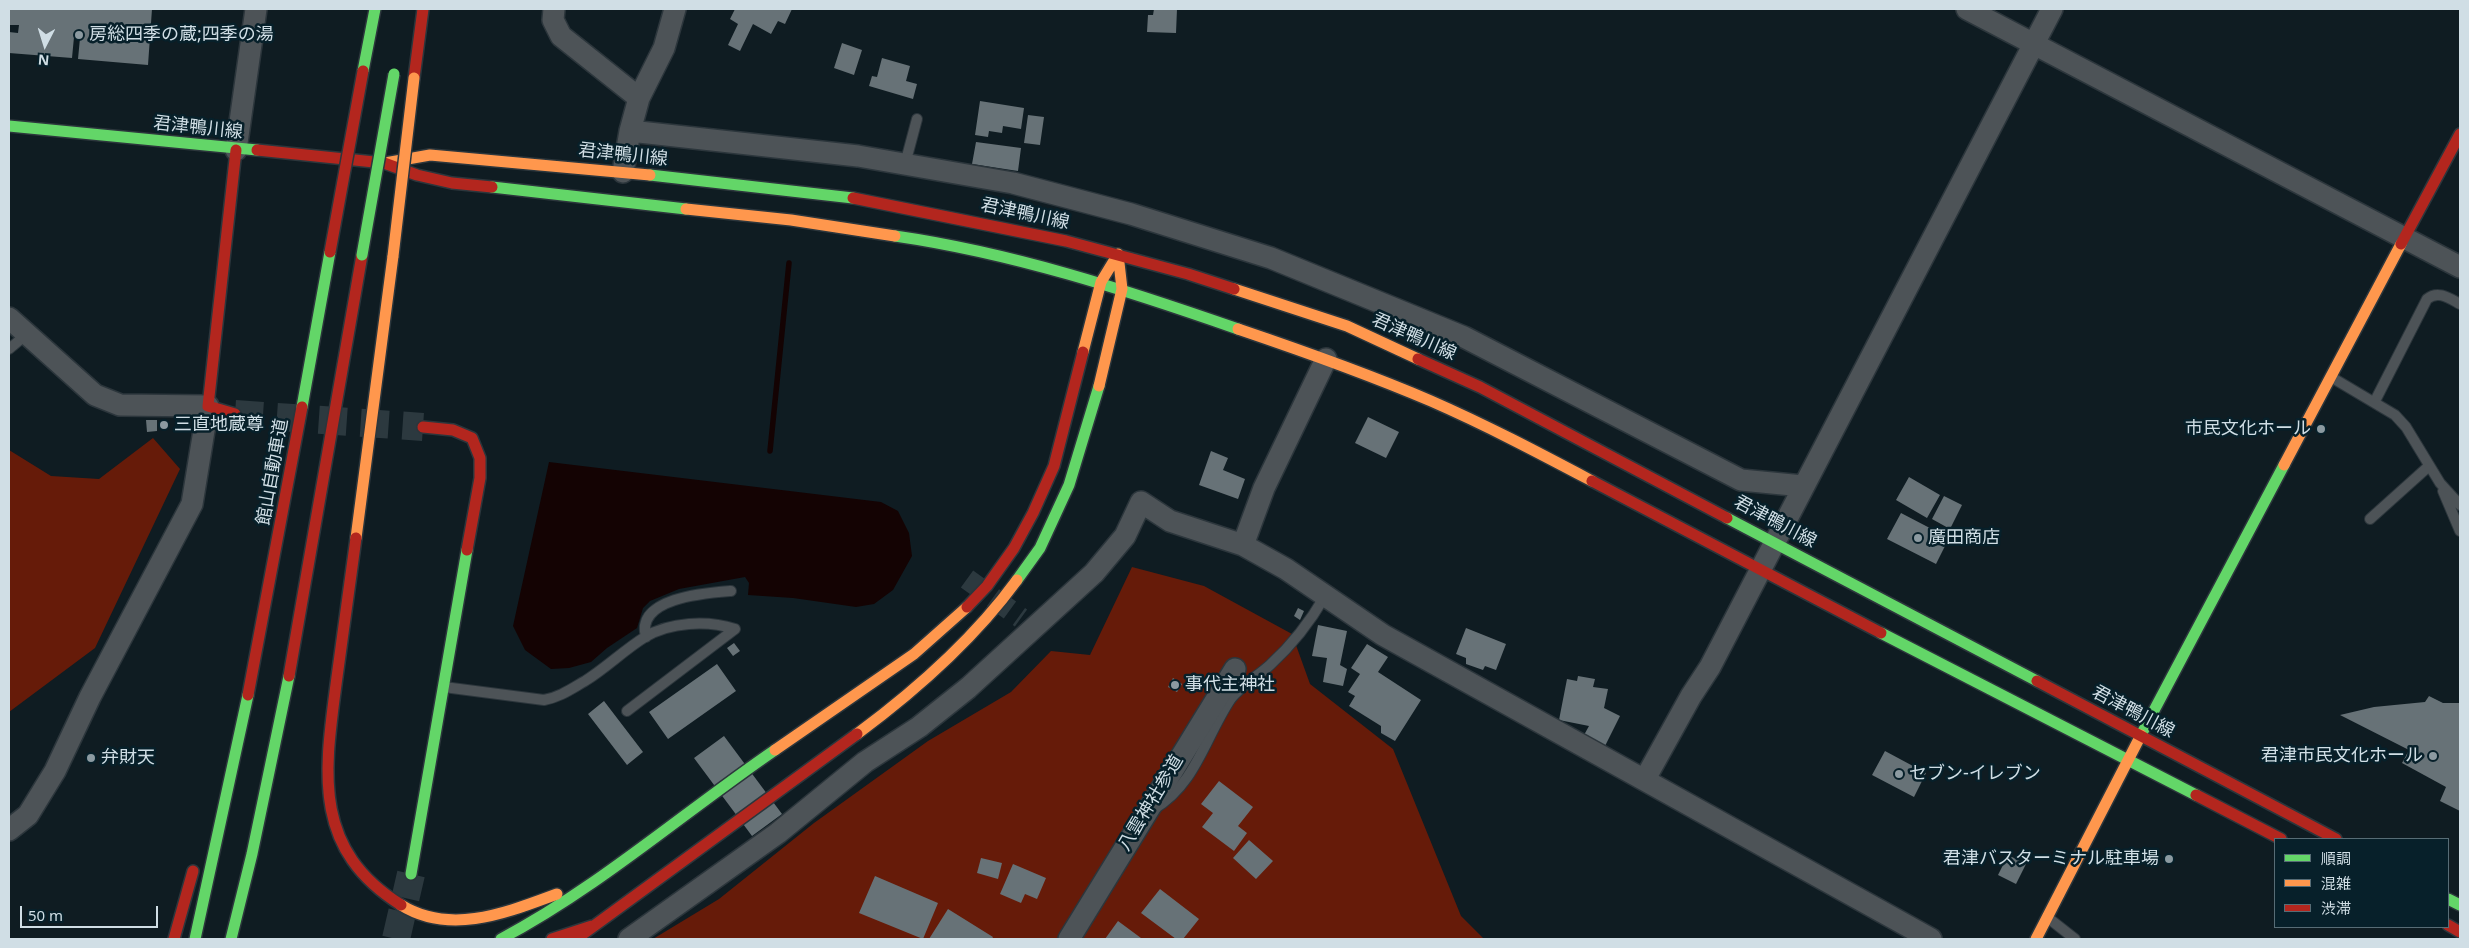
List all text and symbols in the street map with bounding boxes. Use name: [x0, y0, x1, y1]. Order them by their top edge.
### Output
north arrow: [20, 20, 70, 70]
place label: 房総四季の蔵;四季の湯: [89, 24, 274, 46]
marker: 房総四季の蔵;四季の湯: [73, 29, 85, 41]
text: N: [37, 50, 50, 70]
street label: 君津鴨川線: [152, 113, 244, 143]
street label: 君津鴨川線: [577, 140, 669, 170]
street label: 君津鴨川線: [979, 194, 1071, 234]
street label: 君津鴨川線: [1368, 309, 1460, 365]
place label: 三直地蔵尊: [174, 414, 264, 436]
street label: 館山自動車道: [253, 417, 293, 527]
place label: 市民文化ホール: [2185, 418, 2311, 440]
marker: 三直地蔵尊: [158, 419, 170, 431]
marker: 市民文化ホール: [2315, 423, 2327, 435]
street label: 君津鴨川線: [1730, 491, 1820, 553]
place label: 廣田商店: [1928, 527, 2000, 549]
marker: 廣田商店: [1912, 532, 1924, 544]
place label: 事代主神社: [1185, 674, 1275, 696]
marker: 事代主神社: [1169, 679, 1181, 691]
street label: 君津鴨川線: [2088, 681, 2178, 743]
place label: 君津市民文化ホール: [2261, 745, 2423, 767]
place label: 弁財天: [101, 747, 155, 769]
marker: 君津市民文化ホール: [2427, 750, 2439, 762]
street label: 八雲神社参道: [1114, 751, 1188, 855]
marker: 弁財天: [85, 752, 97, 764]
place label: セブン-イレブン: [1909, 763, 2041, 785]
marker: セブン-イレブン: [1893, 768, 1905, 780]
legend: [2274, 838, 2449, 928]
place label: 君津バスターミナル駐車場: [1943, 848, 2159, 870]
text: 順調: [2321, 848, 2351, 868]
marker: 君津バスターミナル駐車場: [2163, 853, 2175, 865]
text: 混雑: [2321, 873, 2351, 893]
scale bar: [22, 896, 160, 928]
text: 渋滞: [2321, 898, 2351, 918]
text: 50 m: [28, 905, 63, 925]

